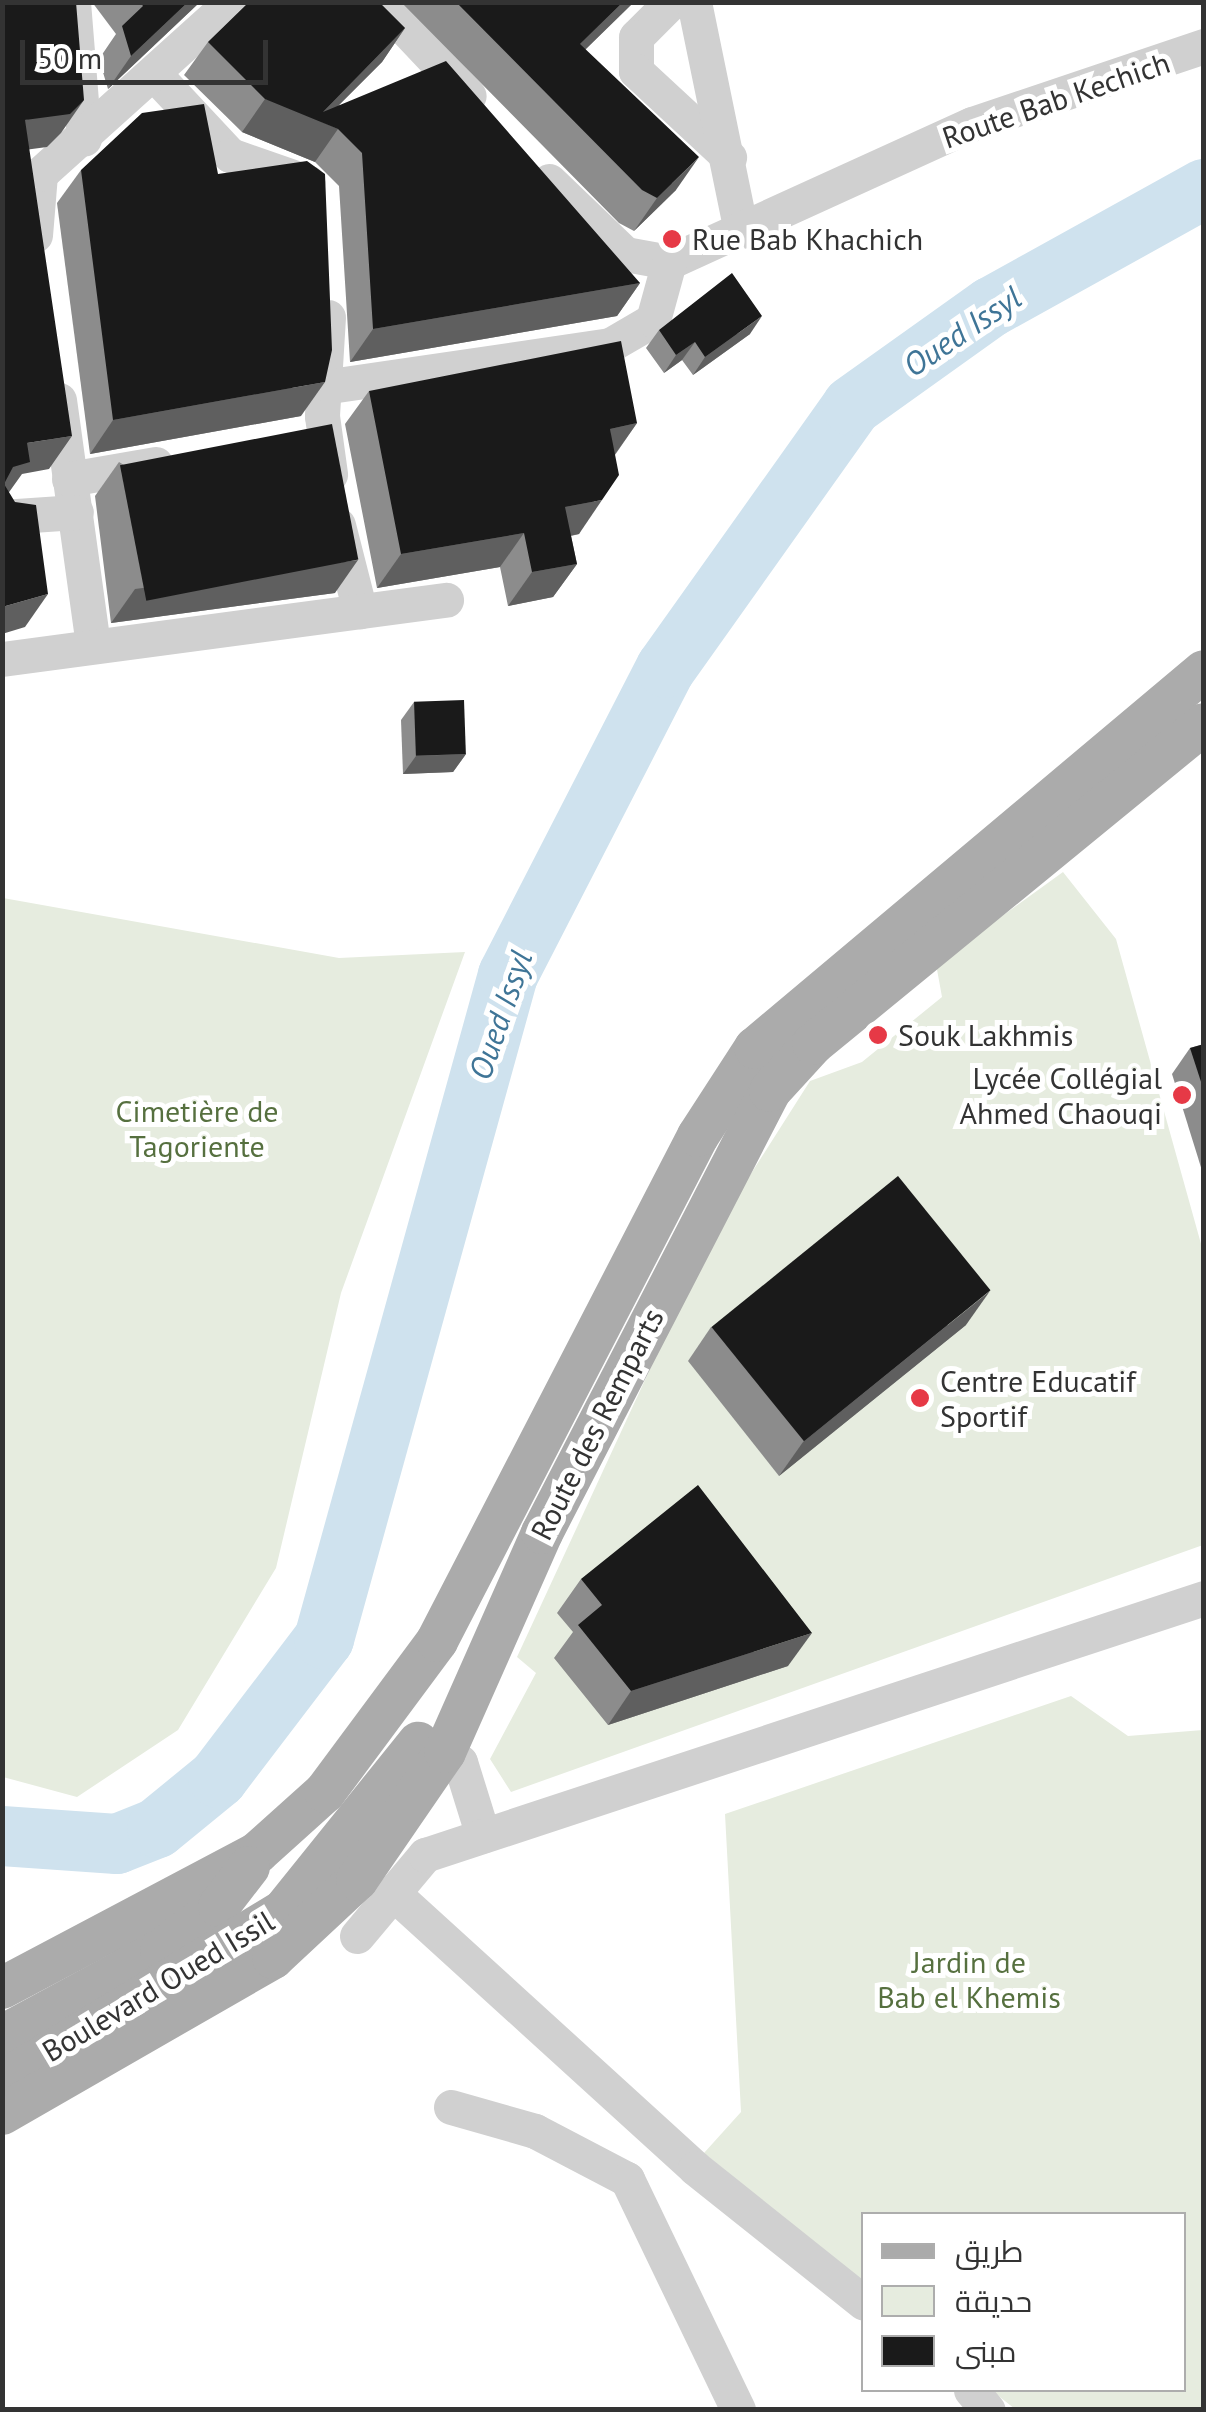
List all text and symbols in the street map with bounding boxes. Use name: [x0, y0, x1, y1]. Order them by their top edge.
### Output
scale bar: [25, 20, 272, 82]
text: 50 m: [37, 38, 102, 77]
street label: Route Bab Kechich: [938, 44, 1174, 156]
place label: Rue Bab Khachich: [692, 221, 923, 257]
marker: Rue Bab Khachich: [661, 228, 683, 250]
water label: Oued Issyl: [896, 278, 1028, 384]
water label: Oued Issyl: [460, 945, 540, 1085]
place label: Souk Lakhmis: [898, 1017, 1074, 1053]
marker: Souk Lakhmis: [867, 1024, 889, 1046]
place label: Lycée Collégial Ahmed Chaouqi: [959, 1060, 1162, 1130]
marker: Lycée Collégial Ahmed Chaouqi: [1171, 1084, 1193, 1106]
park label: Cimetière de Tagoriente: [115, 1093, 279, 1164]
street label: Route des Remparts: [523, 1302, 671, 1546]
place label: Centre Educatif Sportif: [940, 1363, 1136, 1434]
marker: Centre Educatif Sportif: [909, 1387, 931, 1409]
street label: Boulevard Oued Issil: [36, 1903, 280, 2069]
park label: Jardin de Bab el Khemis: [877, 1944, 1061, 2014]
legend: [861, 2212, 1186, 2392]
text: طريق: [955, 2231, 1024, 2270]
text: حديقة: [955, 2281, 1032, 2320]
text: مبنى: [955, 2331, 1016, 2370]

